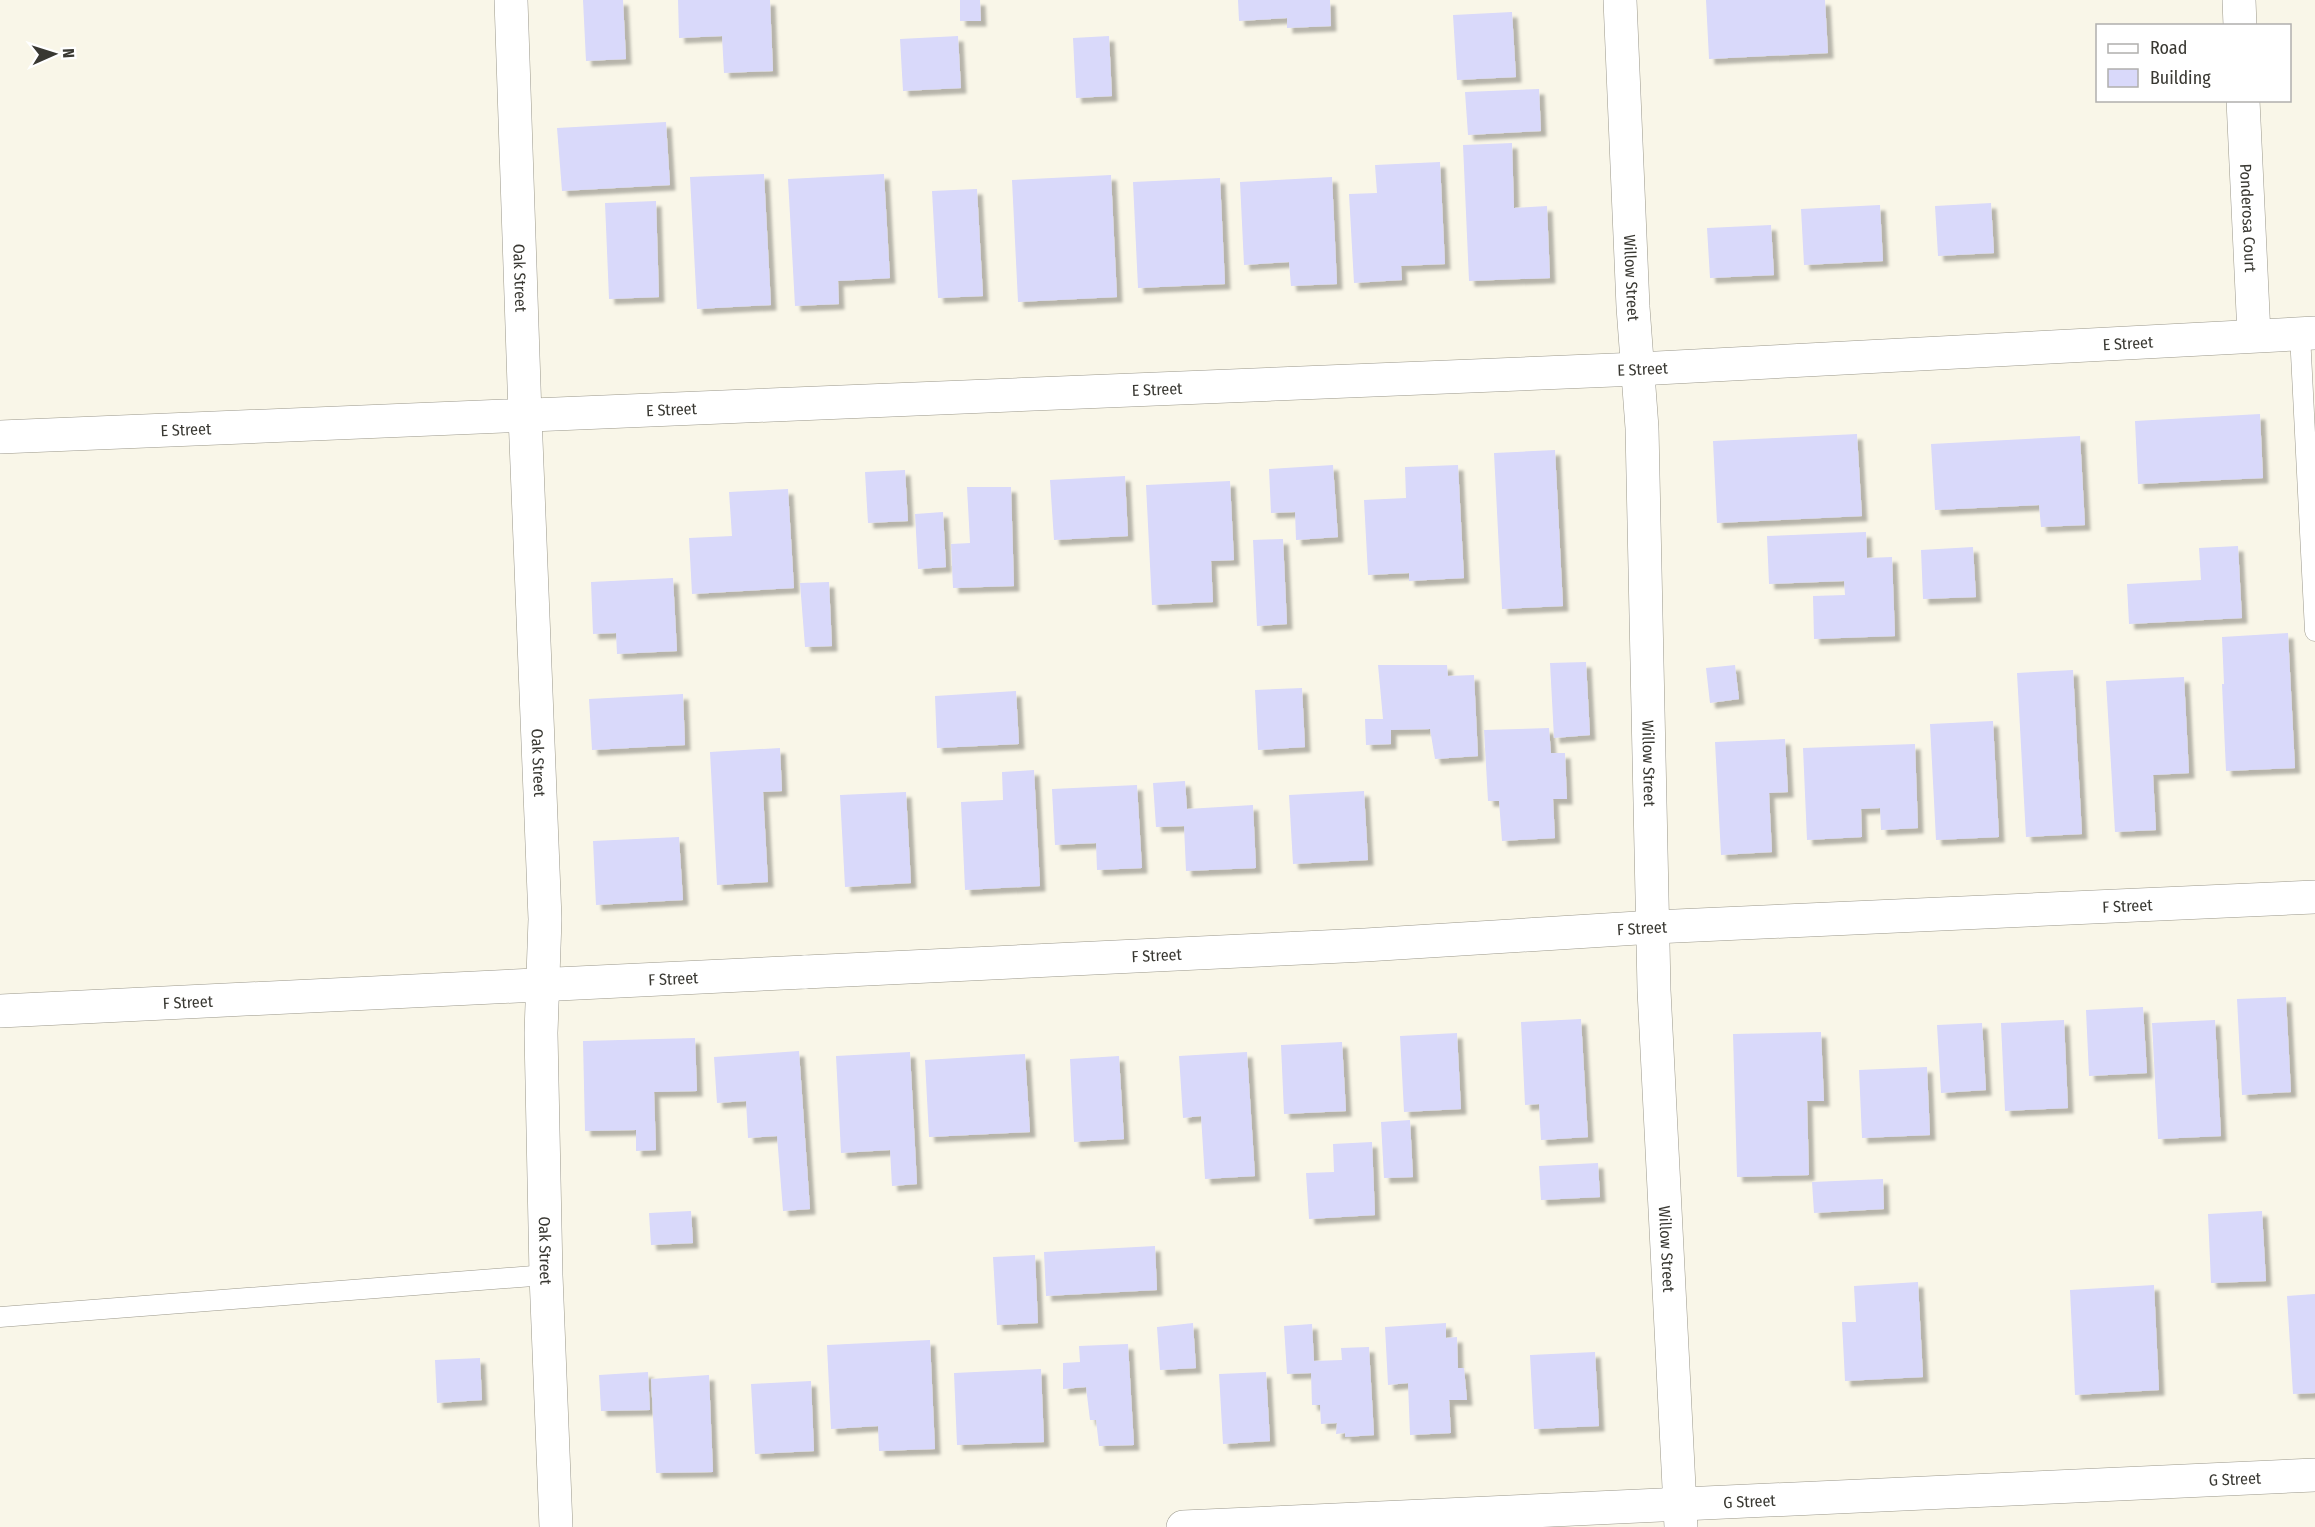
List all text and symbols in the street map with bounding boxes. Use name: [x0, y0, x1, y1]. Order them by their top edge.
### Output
north arrow: [24, 24, 84, 84]
legend: [2096, 24, 2291, 102]
text: Road: [2150, 37, 2187, 59]
text: N: [59, 48, 78, 59]
text: Building: [2150, 67, 2211, 89]
street label: Ponderosa Court: [2236, 163, 2260, 273]
street label: Willow Street: [1620, 234, 1643, 322]
street label: Oak Street: [509, 243, 531, 313]
street label: E Street: [2102, 333, 2154, 354]
street label: E Street: [1617, 358, 1669, 380]
street label: E Street: [1131, 379, 1183, 400]
street label: E Street: [646, 399, 698, 420]
street label: E Street: [160, 419, 212, 440]
street label: Willow Street: [1638, 720, 1659, 808]
street label: Oak Street: [527, 728, 549, 798]
street label: F Street: [2102, 895, 2154, 917]
street label: F Street: [1616, 917, 1668, 939]
street label: F Street: [1131, 945, 1183, 966]
street label: F Street: [648, 968, 699, 990]
street label: F Street: [162, 992, 214, 1013]
street label: Willow Street: [1655, 1205, 1678, 1293]
street label: Oak Street: [535, 1216, 555, 1286]
street label: G Street: [2208, 1468, 2262, 1490]
street label: G Street: [1723, 1491, 1777, 1512]

